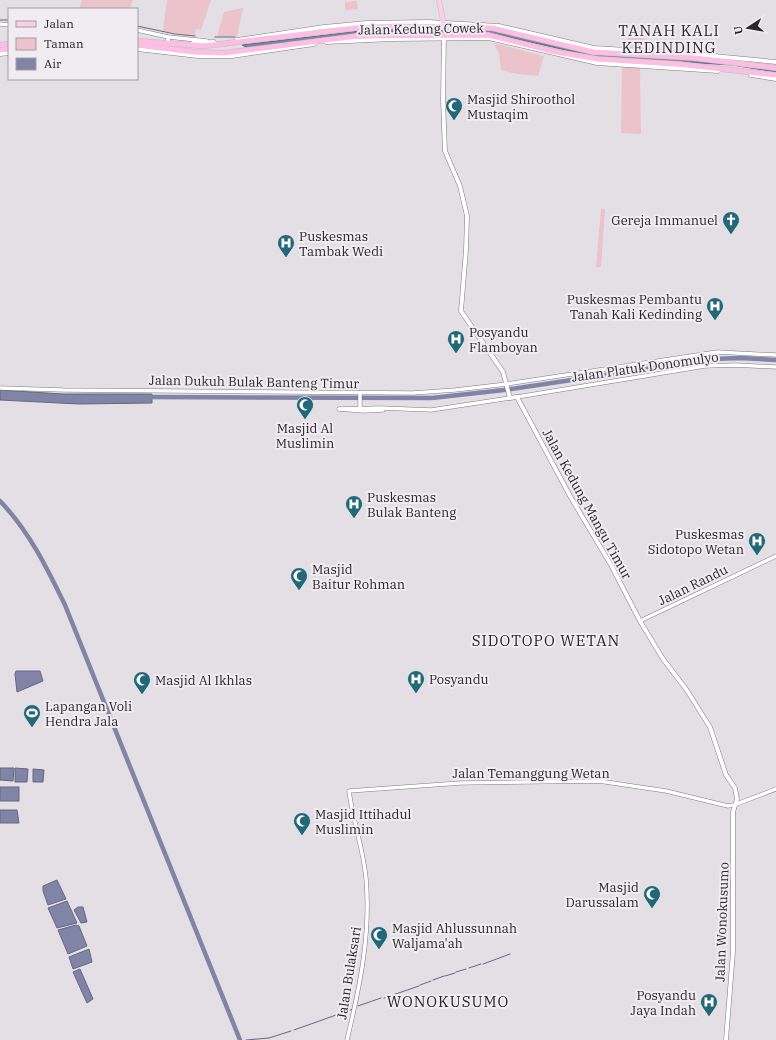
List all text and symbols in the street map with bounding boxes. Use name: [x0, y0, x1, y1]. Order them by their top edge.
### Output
legend: [8, 8, 138, 80]
north arrow: [728, 8, 768, 48]
text: Jalan: [44, 16, 74, 31]
street label: Jalan Kedung Cowek: [358, 19, 484, 39]
district label: TANAH KALI KEDINDING: [618, 21, 720, 57]
text: U: [730, 24, 746, 36]
text: Taman: [44, 36, 84, 51]
text: Air: [44, 56, 62, 71]
place label: Masjid Shiroothol Mustaqim: [467, 91, 575, 123]
mosque icon: Masjid Shiroothol Mustaqim: [444, 96, 464, 121]
church icon: Gereja Immanuel: [721, 210, 741, 235]
place label: Gereja Immanuel: [611, 212, 718, 229]
place label: Puskesmas Tambak Wedi: [299, 228, 383, 260]
hospital icon: Puskesmas Tambak Wedi: [276, 233, 296, 258]
place label: Puskesmas Pembantu Tanah Kali Kedinding: [567, 291, 702, 323]
hospital icon: Puskesmas Pembantu Tanah Kali Kedinding: [705, 296, 725, 321]
place label: Posyandu Flamboyan: [469, 324, 538, 356]
hospital icon: Posyandu Flamboyan: [446, 329, 466, 354]
street label: Jalan Platuk Donomulyo: [570, 348, 720, 386]
street label: Jalan Dukuh Bulak Banteng Timur: [149, 372, 359, 392]
mosque icon: Masjid Al Muslimin: [295, 395, 315, 420]
place label: Masjid Al Muslimin: [276, 420, 334, 452]
street label: Jalan Kedung Mangu Timur: [539, 426, 636, 582]
place label: Puskesmas Bulak Banteng: [367, 489, 456, 521]
hospital icon: Puskesmas Bulak Banteng: [344, 494, 364, 519]
place label: Puskesmas Sidotopo Wetan: [648, 526, 744, 558]
hospital icon: Puskesmas Sidotopo Wetan: [747, 531, 767, 556]
place label: Masjid Baitur Rohman: [312, 561, 405, 593]
street label: Jalan Randu: [655, 561, 731, 609]
mosque icon: Masjid Baitur Rohman: [289, 566, 309, 591]
district label: SIDOTOPO WETAN: [472, 631, 620, 650]
hospital icon: Posyandu: [406, 669, 426, 694]
mosque icon: Masjid Al Ikhlas: [132, 670, 152, 695]
place label: Posyandu: [429, 671, 489, 688]
place label: Masjid Al Ikhlas: [155, 672, 252, 689]
place label: Lapangan Voli Hendra Jala: [45, 698, 132, 730]
sports icon: Lapangan Voli Hendra Jala: [22, 703, 42, 728]
street label: Jalan Temanggung Wetan: [452, 765, 610, 782]
place label: Masjid Ittihadul Muslimin: [315, 806, 412, 838]
mosque icon: Masjid Ittihadul Muslimin: [292, 811, 312, 836]
street label: Jalan Wonokusumo: [711, 862, 733, 982]
place label: Masjid Darussalam: [566, 879, 639, 911]
mosque icon: Masjid Darussalam: [642, 884, 662, 909]
place label: Masjid Ahlussunnah Waljama'ah: [392, 920, 517, 952]
street label: Jalan Bulaksari: [333, 925, 365, 1021]
mosque icon: Masjid Ahlussunnah Waljama'ah: [369, 925, 389, 950]
place label: Posyandu Jaya Indah: [630, 987, 696, 1019]
district label: WONOKUSUMO: [387, 992, 509, 1011]
hospital icon: Posyandu Jaya Indah: [699, 992, 719, 1017]

